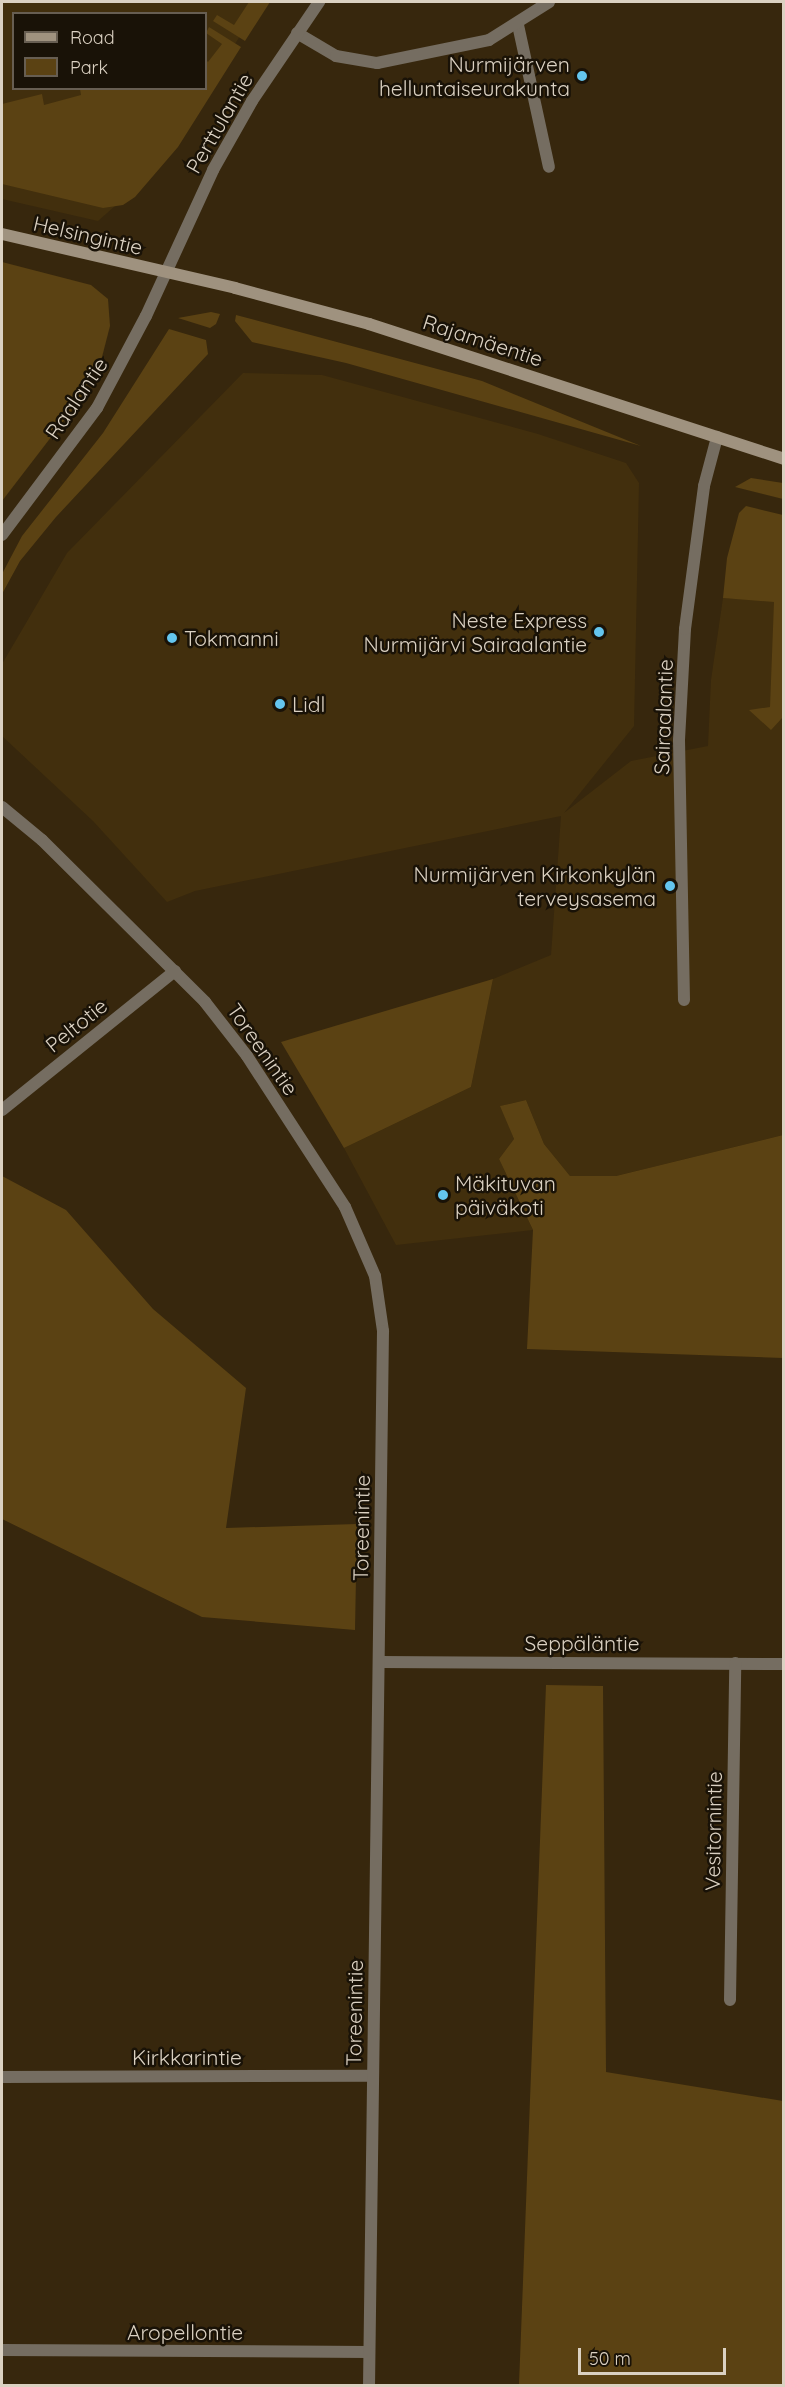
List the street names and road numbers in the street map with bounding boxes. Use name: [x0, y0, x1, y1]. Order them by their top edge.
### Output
street label: Perttulantie: [180, 68, 258, 178]
street label: Helsingintie: [31, 210, 145, 260]
street label: Rajamäentie: [420, 309, 546, 371]
street label: Raalantie: [40, 352, 112, 444]
street label: Sairaalantie: [648, 659, 678, 775]
street label: Peltotie: [40, 993, 112, 1057]
street label: Toreenintie: [222, 998, 304, 1100]
street label: Toreenintie: [347, 1475, 375, 1581]
street label: Seppäläntie: [524, 1630, 640, 1656]
street label: Vesitornintie: [699, 1771, 727, 1891]
street label: Toreenintie: [340, 1960, 368, 2066]
street label: Kirkkarintie: [132, 2044, 242, 2070]
street label: Aropellontie: [127, 2319, 243, 2345]

